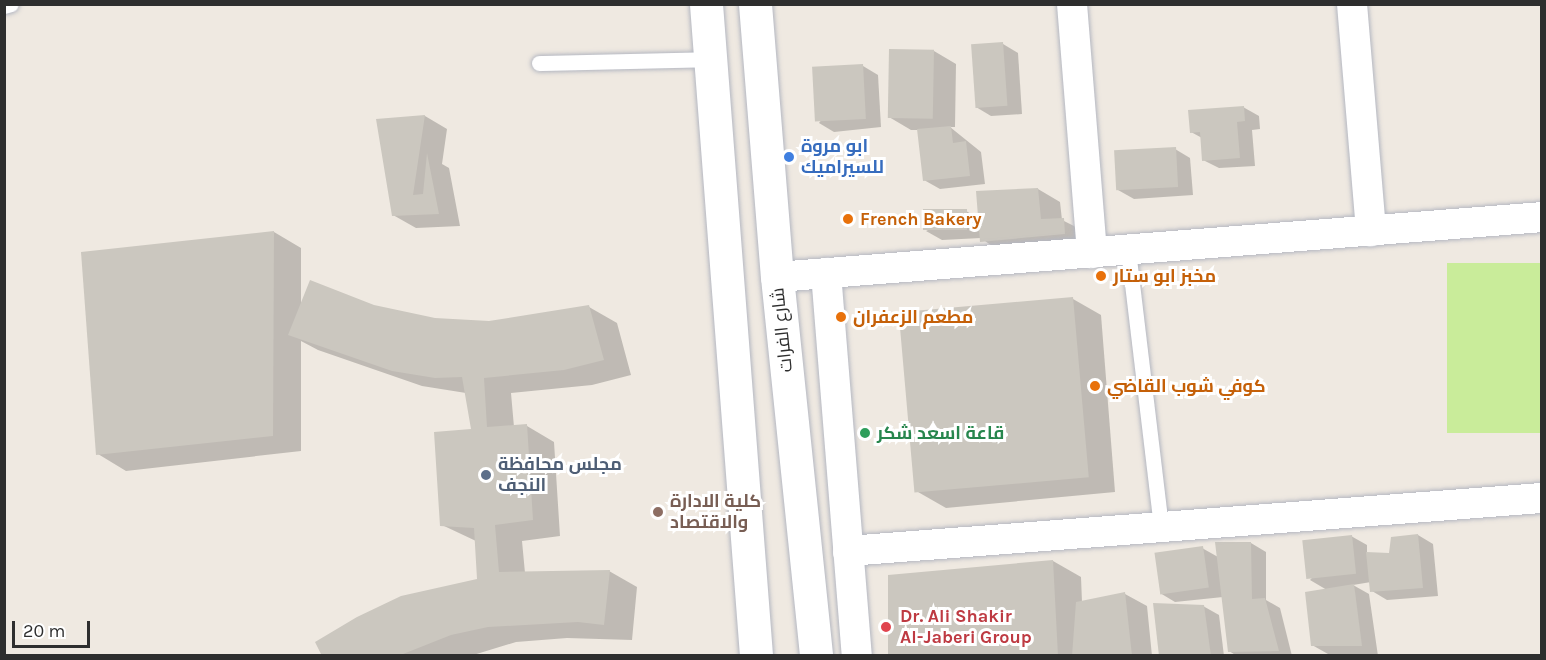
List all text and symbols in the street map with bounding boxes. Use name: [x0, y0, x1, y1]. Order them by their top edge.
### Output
place label: ابو مروة للسيراميك: [801, 136, 884, 178]
marker: ابو مروة للسيراميك: [782, 150, 796, 164]
place label: French Bakery: [860, 208, 981, 230]
marker: French Bakery: [841, 212, 855, 226]
place label: مخبز ابو ستار: [1113, 265, 1216, 287]
marker: مخبز ابو ستار: [1094, 269, 1108, 283]
street label: شارع الفرات: [767, 287, 797, 373]
place label: مطعم الزعفران: [853, 306, 973, 328]
marker: مطعم الزعفران: [834, 310, 848, 324]
place label: كوفي شوب القاضي: [1107, 375, 1266, 397]
marker: كوفي شوب القاضي: [1088, 379, 1102, 393]
place label: قاعة اسعد شكر: [877, 422, 1004, 444]
marker: قاعة اسعد شكر: [858, 426, 872, 440]
place label: مجلس محافظة النجف: [498, 454, 622, 496]
marker: مجلس محافظة النجف: [479, 468, 493, 482]
place label: كلية الادارة والاقتصاد: [670, 491, 761, 534]
marker: كلية الادارة والاقتصاد: [651, 505, 665, 519]
place label: Dr. Ali Shakir Al-Jaberi Group: [900, 606, 1032, 648]
scale bar: [15, 609, 93, 647]
marker: Dr. Ali Shakir Al-Jaberi Group: [877, 618, 895, 636]
text: 20 m: [23, 620, 65, 642]

